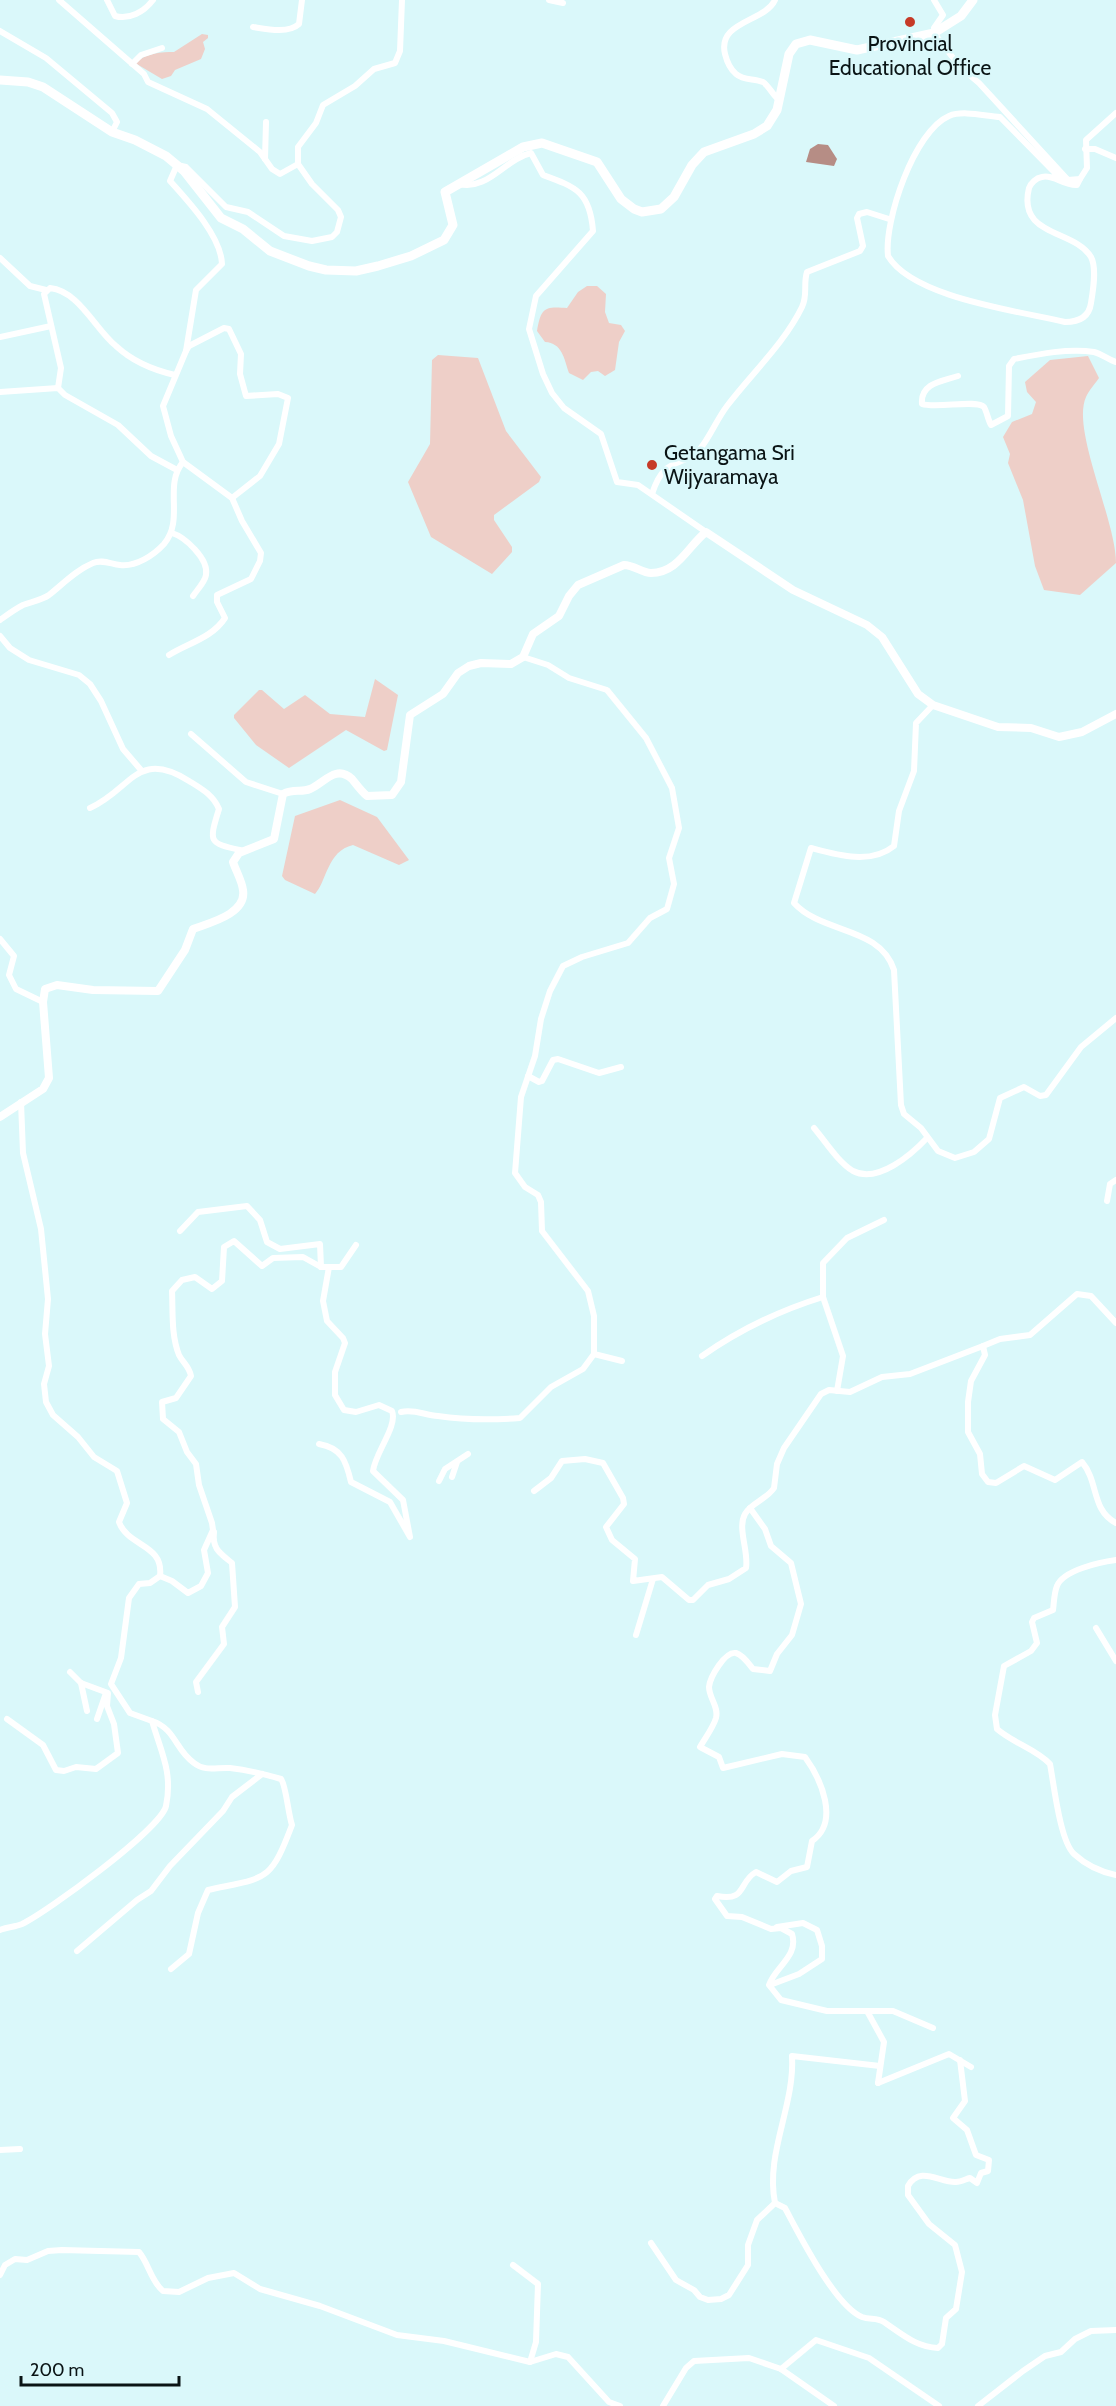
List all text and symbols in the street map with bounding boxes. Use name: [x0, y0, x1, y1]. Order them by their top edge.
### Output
marker: Provincial Educational Office: [903, 15, 917, 29]
place label: Provincial Educational Office: [829, 31, 991, 80]
place label: Getangama Sri Wijyaramaya: [664, 440, 795, 490]
marker: Getangama Sri Wijyaramaya: [645, 458, 659, 472]
scale bar: [21, 2349, 178, 2387]
text: 200 m: [30, 2359, 84, 2381]

